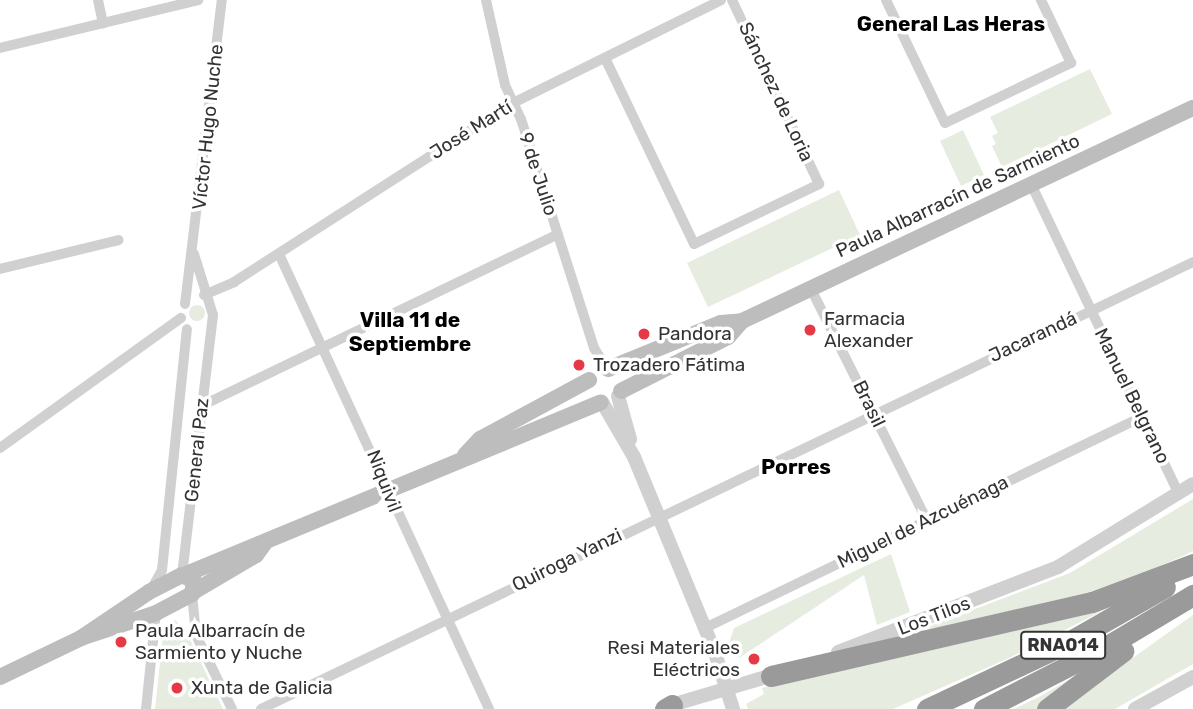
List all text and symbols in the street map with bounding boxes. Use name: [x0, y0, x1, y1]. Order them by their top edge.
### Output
district label: General Las Heras: [857, 11, 1045, 37]
street label: Sánchez de Loria: [734, 19, 818, 165]
street label: Víctor Hugo Nuche: [188, 43, 228, 211]
street label: José Martí: [426, 96, 516, 164]
street label: Paula Albarracín de Sarmiento: [832, 129, 1084, 263]
street label: 9 de Julio: [514, 130, 562, 218]
district label: Villa 11 de Septiembre: [349, 307, 471, 357]
street label: Jacarandá: [985, 307, 1081, 367]
place label: Farmacia Alexander: [824, 308, 913, 352]
marker: Farmacia Alexander: [802, 322, 818, 338]
place label: Pandora: [658, 323, 732, 345]
street label: Manuel Belgrano: [1089, 325, 1175, 467]
marker: Pandora: [636, 326, 652, 342]
place label: Trozadero Fátima: [593, 354, 745, 376]
marker: Trozadero Fátima: [571, 357, 587, 373]
street label: Brasil: [848, 377, 890, 431]
street label: General Paz: [180, 397, 214, 503]
street label: Niquivil: [362, 447, 406, 515]
district label: Porres: [761, 454, 831, 480]
street label: Miguel de Azcuénaga: [834, 471, 1012, 573]
street label: Quiroga Yanzi: [508, 523, 626, 597]
street label: Los Tilos: [894, 592, 974, 640]
place label: Paula Albarracín de Sarmiento y Nuche: [135, 620, 306, 664]
road number: RNA014: [1019, 630, 1107, 660]
marker: Paula Albarracín de Sarmiento y Nuche: [113, 634, 129, 650]
place label: Resi Materiales Eléctricos: [607, 637, 740, 681]
marker: Resi Materiales Eléctricos: [746, 651, 762, 667]
place label: Xunta de Galicia: [191, 677, 333, 699]
marker: Xunta de Galicia: [169, 680, 185, 696]

